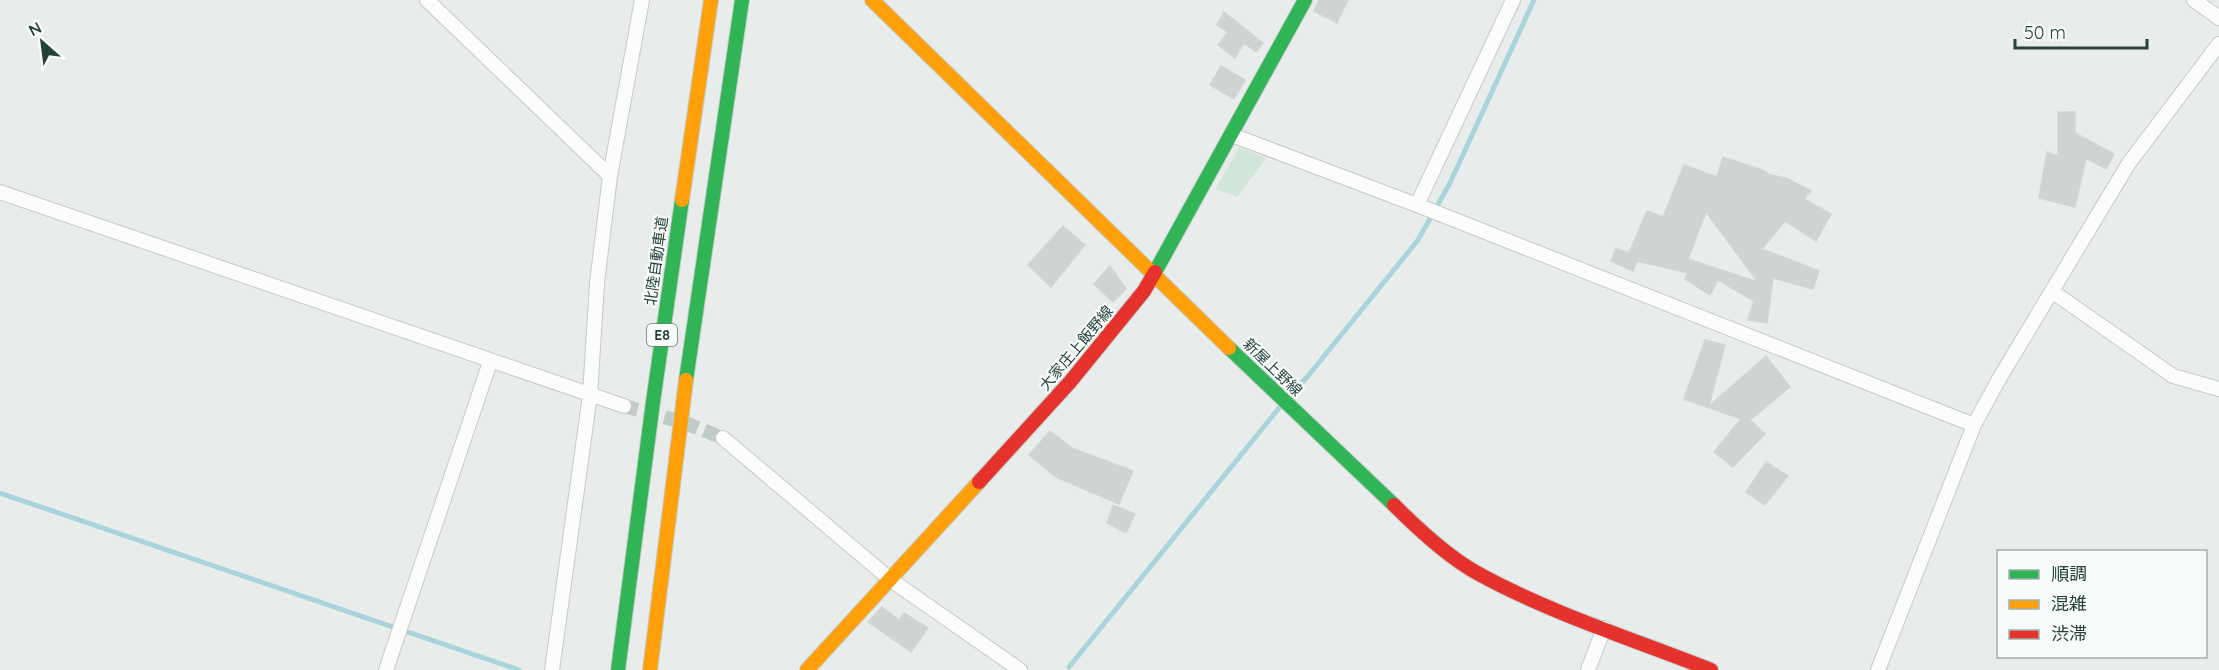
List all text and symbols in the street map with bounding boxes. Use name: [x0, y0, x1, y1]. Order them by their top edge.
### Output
north arrow: [12, 12, 72, 72]
scale bar: [2015, 12, 2147, 50]
text: N: [25, 17, 45, 40]
text: 50 m: [2024, 21, 2066, 44]
street label: 北陸自動車道: [640, 215, 672, 307]
street label: 大家庄上飯野線: [1035, 302, 1117, 394]
road number: E8: [647, 324, 677, 346]
street label: 新屋上野線: [1239, 334, 1307, 400]
legend: [1997, 550, 2207, 658]
text: 順調: [2051, 562, 2087, 585]
text: 混雑: [2051, 592, 2087, 615]
text: 渋滞: [2051, 622, 2087, 645]

